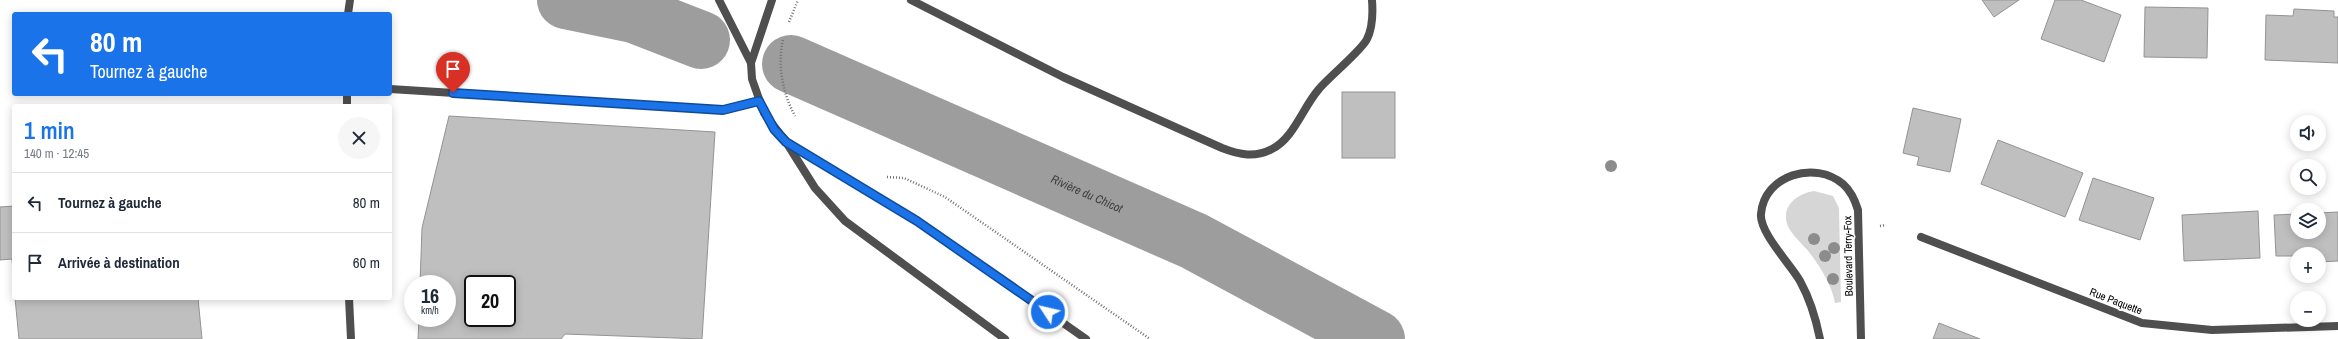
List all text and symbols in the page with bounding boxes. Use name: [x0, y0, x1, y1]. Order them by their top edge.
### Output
text: 80 m: [90, 23, 142, 61]
icon: left: [24, 28, 76, 80]
pin: [436, 52, 470, 93]
icon: arrive: [442, 58, 464, 80]
text: Tournez à gauche: [90, 59, 207, 84]
text: 1 min: [24, 114, 75, 146]
map controls: [2290, 115, 2326, 327]
button: sound: [2290, 115, 2326, 151]
button: close: [338, 117, 380, 159]
text: 140 m · 12:45: [24, 145, 89, 162]
button: search: [2290, 159, 2326, 195]
water label: Rivière du Chicot: [1048, 171, 1125, 217]
icon: left: [24, 192, 46, 214]
text: Tournez à gauche: [58, 192, 162, 213]
text: 80 m: [353, 192, 380, 213]
button: layers: [2290, 203, 2326, 239]
street label: Boulevard Terry-Fox: [1840, 215, 1856, 296]
button: +: [2290, 247, 2326, 283]
icon: arrive: [24, 252, 46, 274]
text: Arrivée à destination: [58, 252, 180, 273]
text: 60 m: [353, 252, 380, 273]
speed limit sign: 20: [464, 275, 516, 327]
text: 16: [421, 282, 439, 309]
street label: Rue Paquette: [2088, 285, 2144, 317]
position arrow: [1027, 291, 1069, 333]
button: −: [2290, 291, 2326, 327]
text: km/h: [421, 304, 439, 317]

